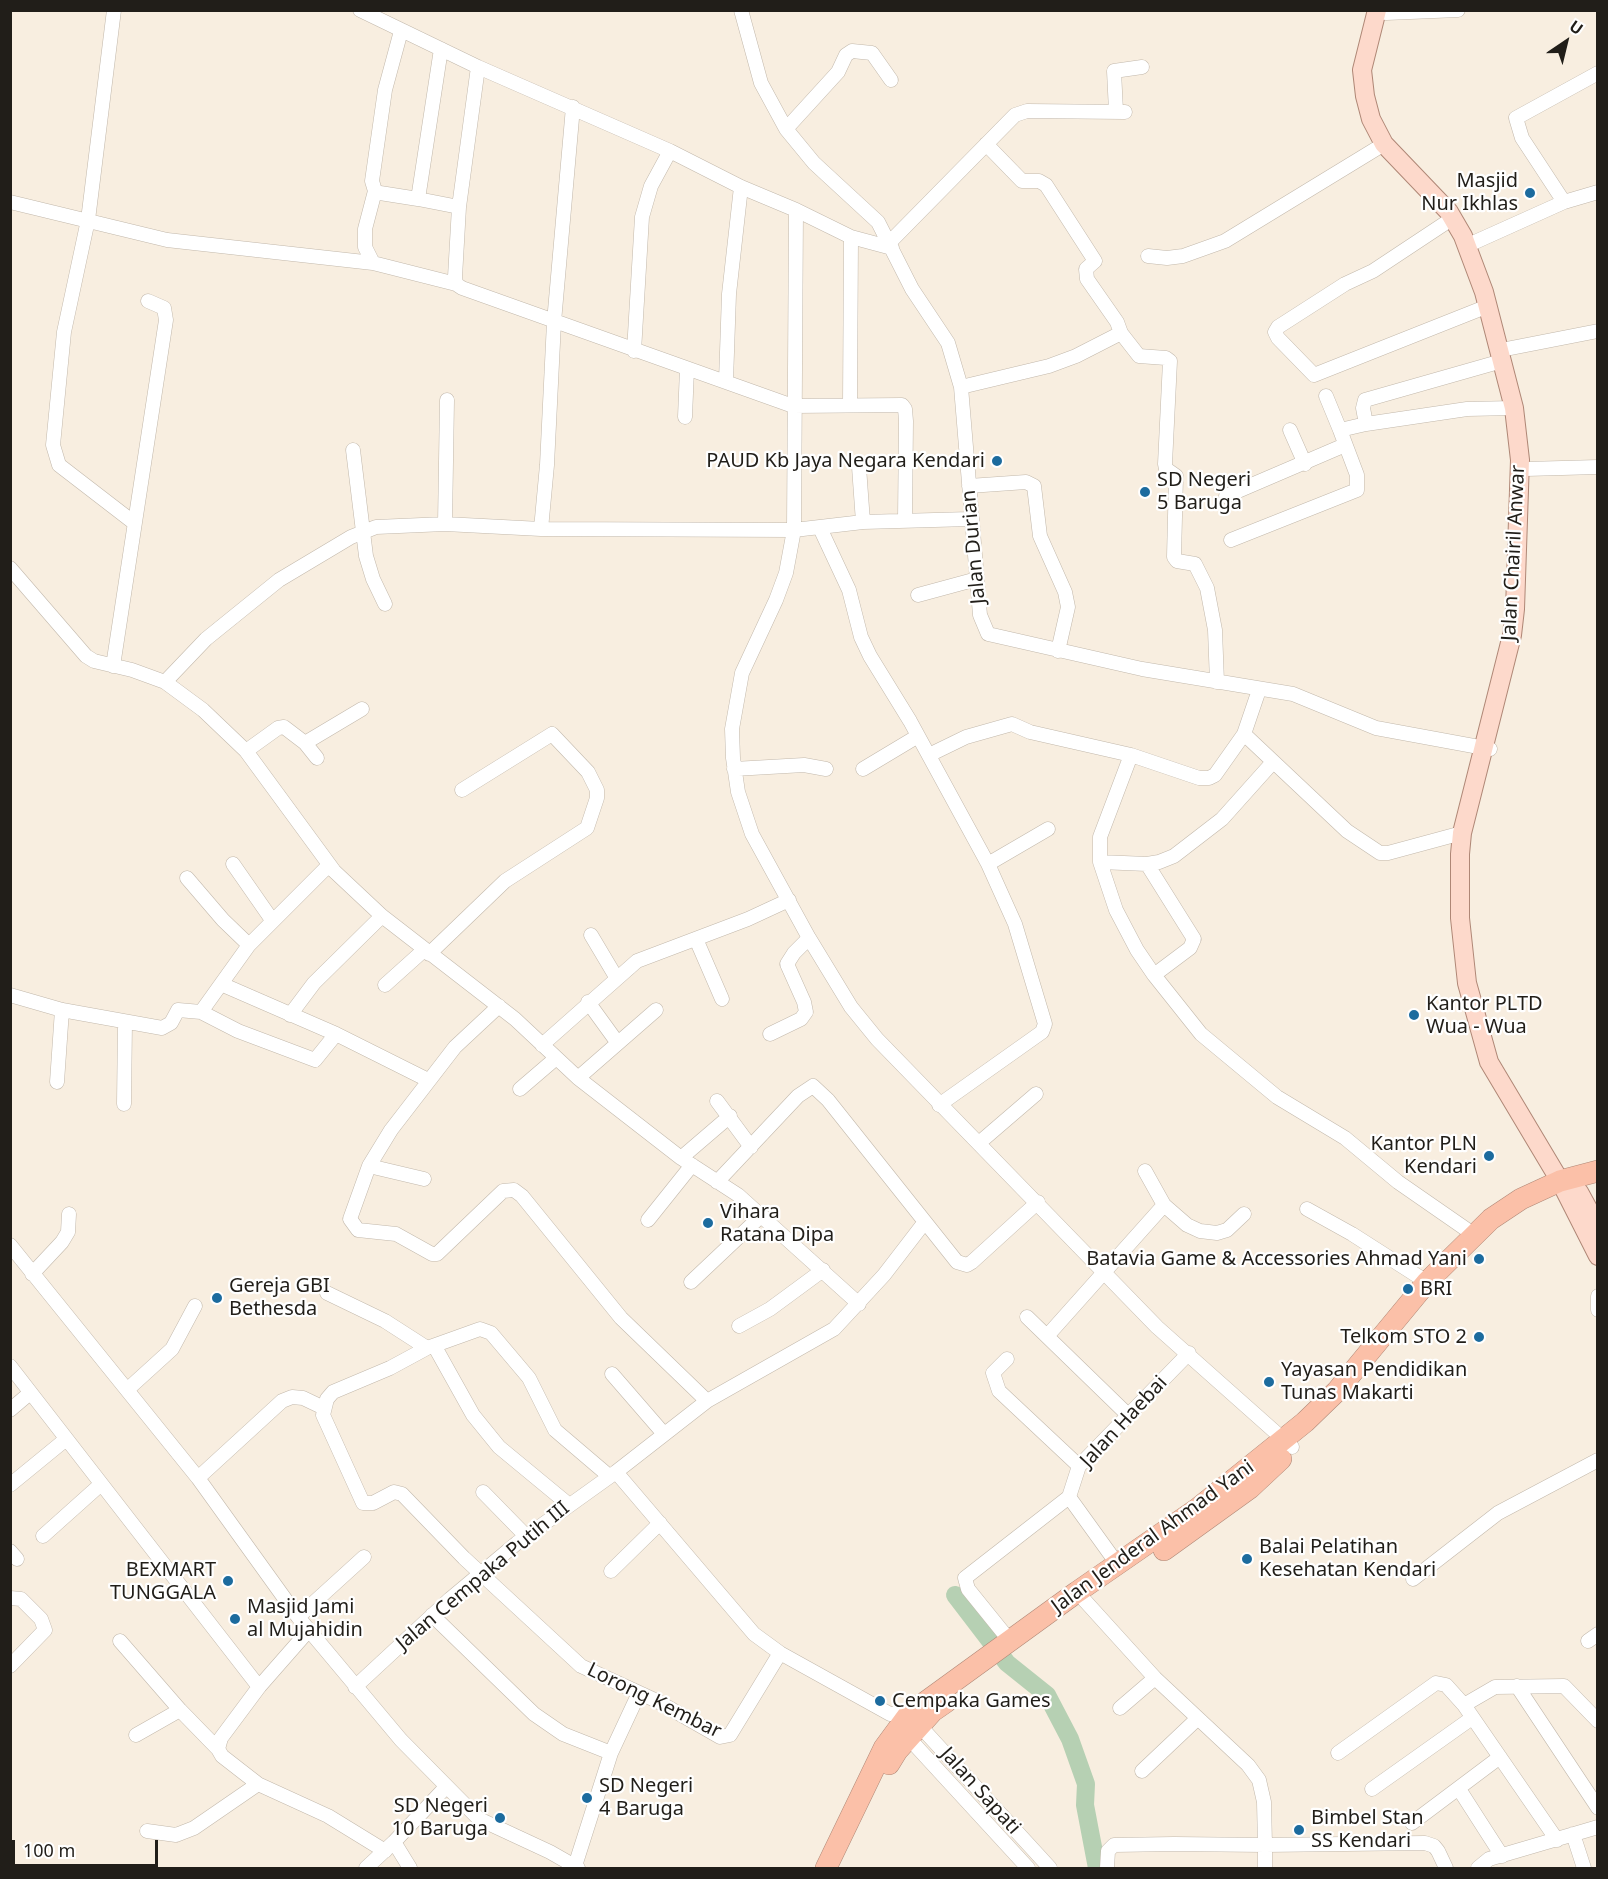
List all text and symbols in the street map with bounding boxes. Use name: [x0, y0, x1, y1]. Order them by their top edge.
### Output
north arrow: [1536, 12, 1596, 72]
text: U: [1565, 15, 1588, 40]
place label: Masjid Nur Ikhlas: [1421, 169, 1518, 216]
marker: Masjid Nur Ikhlas: [1523, 186, 1537, 200]
place label: PAUD Kb Jaya Negara Kendari: [706, 449, 985, 473]
marker: PAUD Kb Jaya Negara Kendari: [990, 454, 1004, 468]
street label: Jalan Chairil Anwar: [1497, 464, 1531, 642]
place label: SD Negeri 5 Baruga: [1157, 468, 1251, 515]
marker: SD Negeri 5 Baruga: [1138, 485, 1152, 499]
street label: Jalan Durian: [957, 489, 991, 605]
place label: Kantor PLTD Wua - Wua: [1426, 992, 1543, 1039]
marker: Kantor PLTD Wua - Wua: [1407, 1008, 1421, 1022]
place label: Kantor PLN Kendari: [1370, 1132, 1477, 1179]
marker: Kantor PLN Kendari: [1482, 1149, 1496, 1163]
place label: Vihara Ratana Dipa: [720, 1200, 834, 1247]
marker: Vihara Ratana Dipa: [701, 1216, 715, 1230]
place label: Batavia Game & Accessories Ahmad Yani: [1086, 1247, 1467, 1271]
marker: Batavia Game & Accessories Ahmad Yani: [1472, 1252, 1486, 1266]
place label: Gereja GBI Bethesda: [229, 1274, 330, 1321]
place label: BRI: [1420, 1277, 1452, 1301]
marker: BRI: [1401, 1282, 1415, 1296]
marker: Gereja GBI Bethesda: [210, 1291, 224, 1305]
place label: Telkom STO 2: [1340, 1325, 1467, 1349]
marker: Telkom STO 2: [1472, 1330, 1486, 1344]
place label: Yayasan Pendidikan Tunas Makarti: [1281, 1358, 1467, 1405]
street label: Jalan Haebai: [1075, 1371, 1173, 1473]
marker: Yayasan Pendidikan Tunas Makarti: [1262, 1375, 1276, 1389]
street label: Jalan Jenderal Ahmad Yani: [1047, 1455, 1259, 1619]
street label: Jalan Cempaka Putih III: [392, 1497, 574, 1655]
place label: Balai Pelatihan Kesehatan Kendari: [1259, 1535, 1436, 1582]
marker: Balai Pelatihan Kesehatan Kendari: [1240, 1552, 1254, 1566]
place label: BEXMART TUNGGALA: [110, 1558, 216, 1605]
marker: BEXMART TUNGGALA: [221, 1574, 235, 1588]
place label: Masjid Jami al Mujahidin: [247, 1595, 363, 1642]
marker: Masjid Jami al Mujahidin: [228, 1612, 242, 1626]
street label: Lorong Kembar: [583, 1658, 725, 1744]
place label: Cempaka Games: [892, 1689, 1051, 1713]
marker: Cempaka Games: [873, 1694, 887, 1708]
street label: Jalan Sapati: [935, 1743, 1025, 1839]
place label: SD Negeri 4 Baruga: [599, 1774, 693, 1821]
marker: SD Negeri 4 Baruga: [580, 1791, 594, 1805]
place label: SD Negeri 10 Baruga: [392, 1794, 488, 1841]
place label: Bimbel Stan SS Kendari: [1311, 1806, 1424, 1853]
marker: SD Negeri 10 Baruga: [493, 1811, 507, 1825]
marker: Bimbel Stan SS Kendari: [1292, 1823, 1306, 1837]
scale bar: [15, 1828, 160, 1866]
text: 100 m: [23, 1838, 75, 1862]

